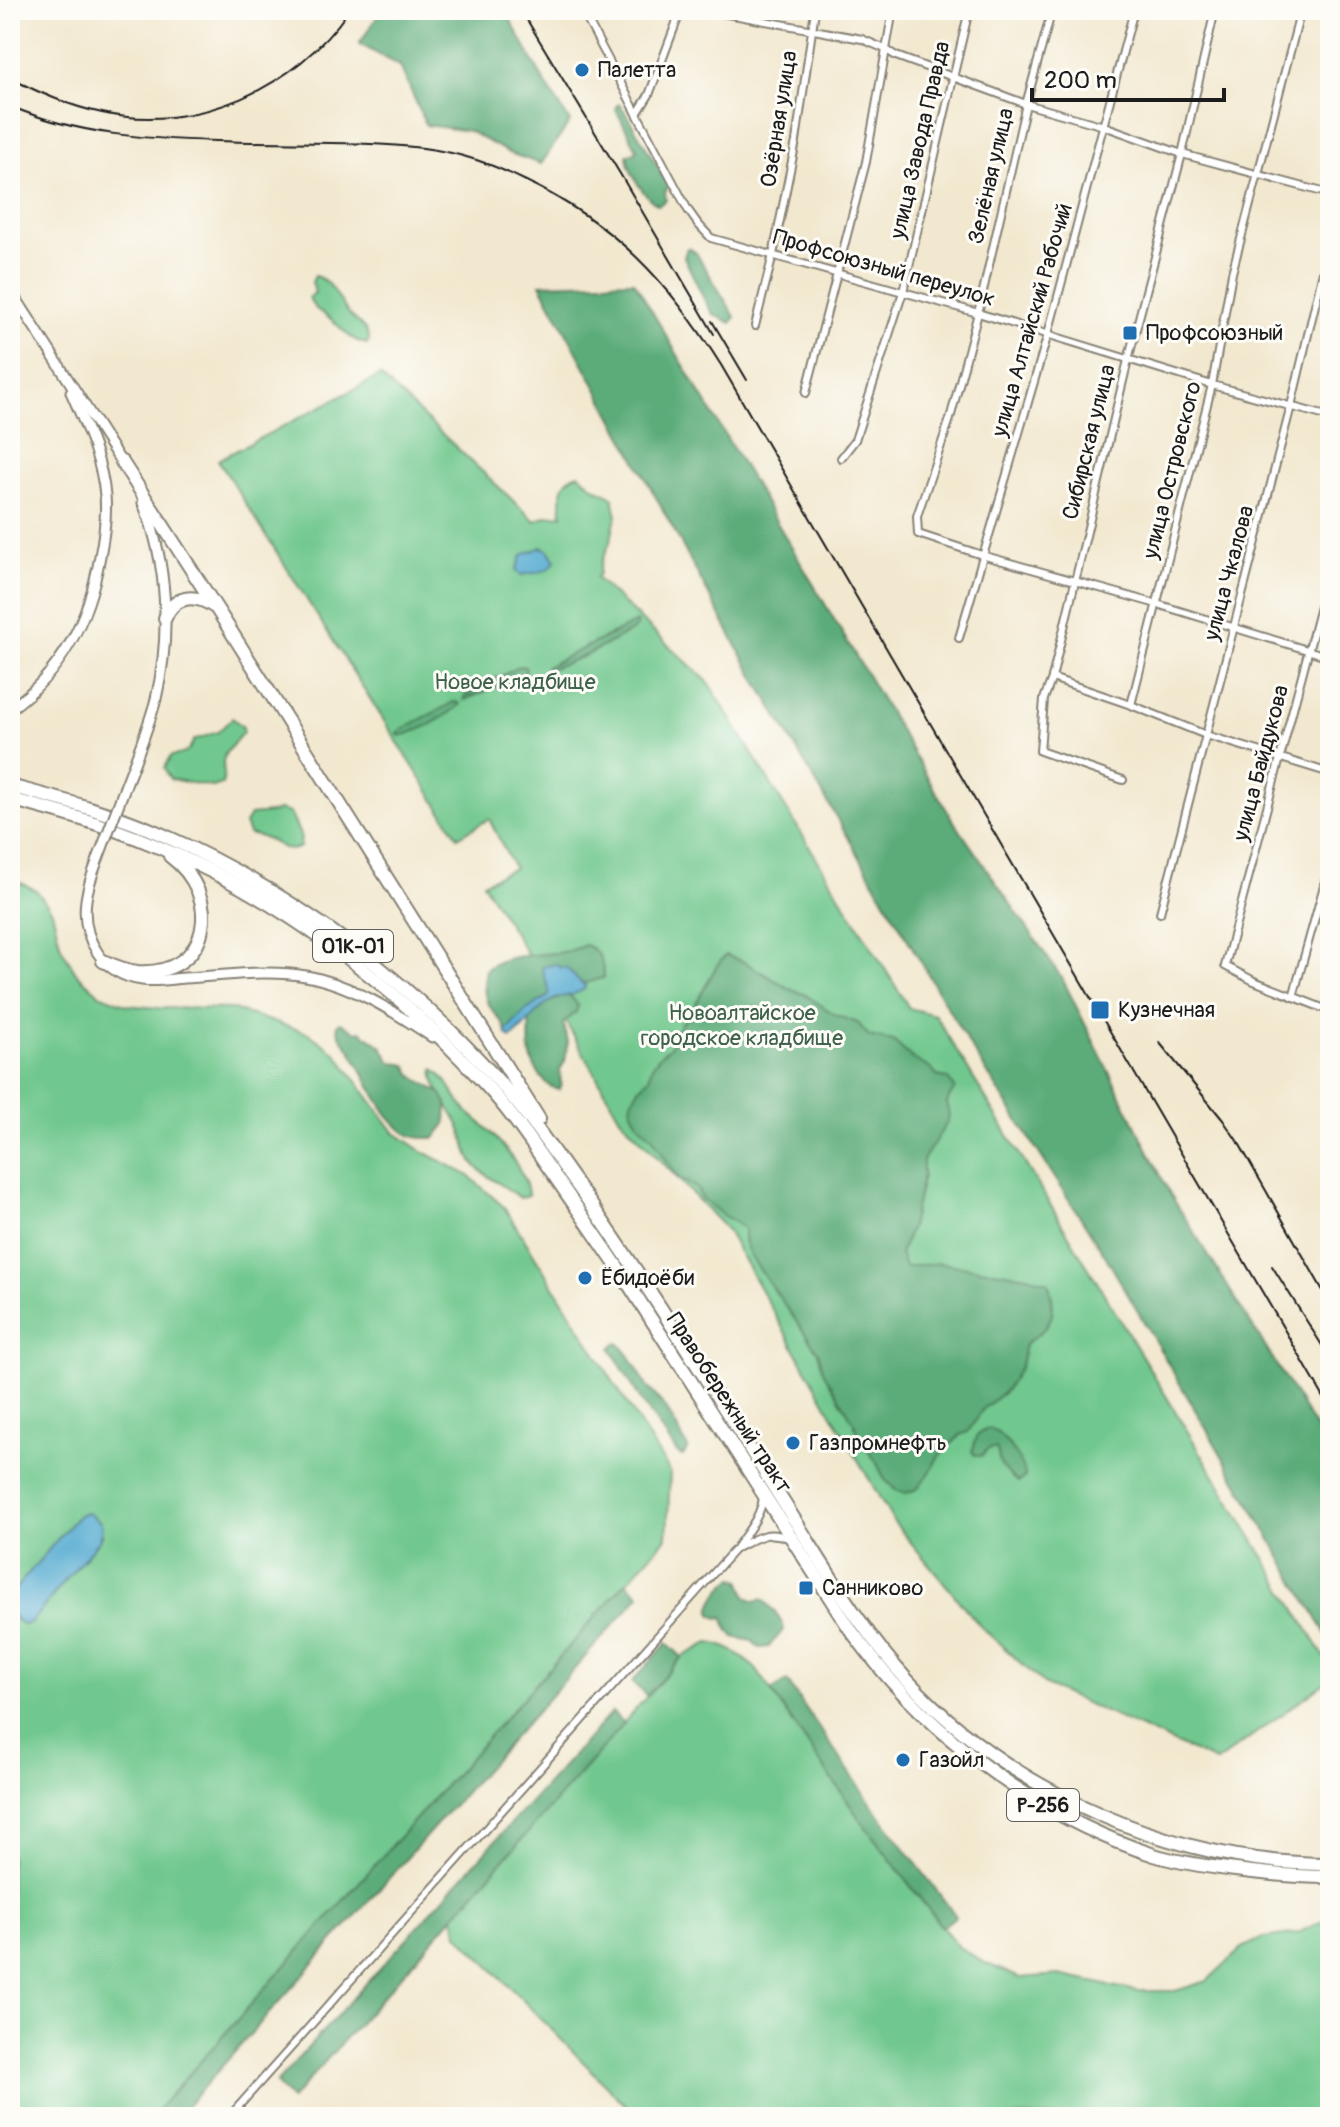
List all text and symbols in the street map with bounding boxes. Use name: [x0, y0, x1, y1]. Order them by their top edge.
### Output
street label: улица Завода Правда: [883, 38, 956, 242]
street label: Озёрная улица: [754, 49, 804, 189]
scale bar: [1032, 52, 1224, 102]
place label: Палетта: [598, 56, 676, 84]
marker: Палетта: [573, 61, 591, 79]
text: 200 m: [1044, 66, 1117, 95]
street label: Зелёная улица: [962, 105, 1020, 247]
street label: улица Алтайский Рабочий: [985, 200, 1079, 441]
street label: Профсоюзный переулок: [770, 223, 998, 313]
place label: Профсоюзный: [1146, 319, 1283, 347]
marker: Профсоюзный: [1121, 324, 1139, 342]
street label: Сибирская улица: [1056, 362, 1122, 522]
street label: улица Островского: [1136, 378, 1208, 563]
street label: улица Чкалова: [1197, 502, 1260, 645]
park label: Новое кладбище: [434, 668, 596, 696]
street label: улица Байдукова: [1226, 682, 1295, 845]
road number: 01К-01: [313, 930, 393, 962]
place label: Кузнечная: [1118, 996, 1215, 1024]
park label: Новоалтайское городское кладбище: [641, 999, 843, 1052]
marker: Кузнечная: [1089, 999, 1111, 1021]
place label: Ёбидоёби: [601, 1264, 694, 1292]
marker: Ёбидоёби: [576, 1269, 594, 1287]
street label: Правобережный тракт: [660, 1307, 798, 1499]
place label: Газпромнефть: [809, 1429, 947, 1457]
marker: Газпромнефть: [784, 1434, 802, 1452]
place label: Санниково: [822, 1574, 924, 1602]
marker: Санниково: [797, 1579, 815, 1597]
place label: Газойл: [919, 1746, 984, 1774]
marker: Газойл: [894, 1751, 912, 1769]
road number: Р-256: [1007, 1789, 1079, 1821]

